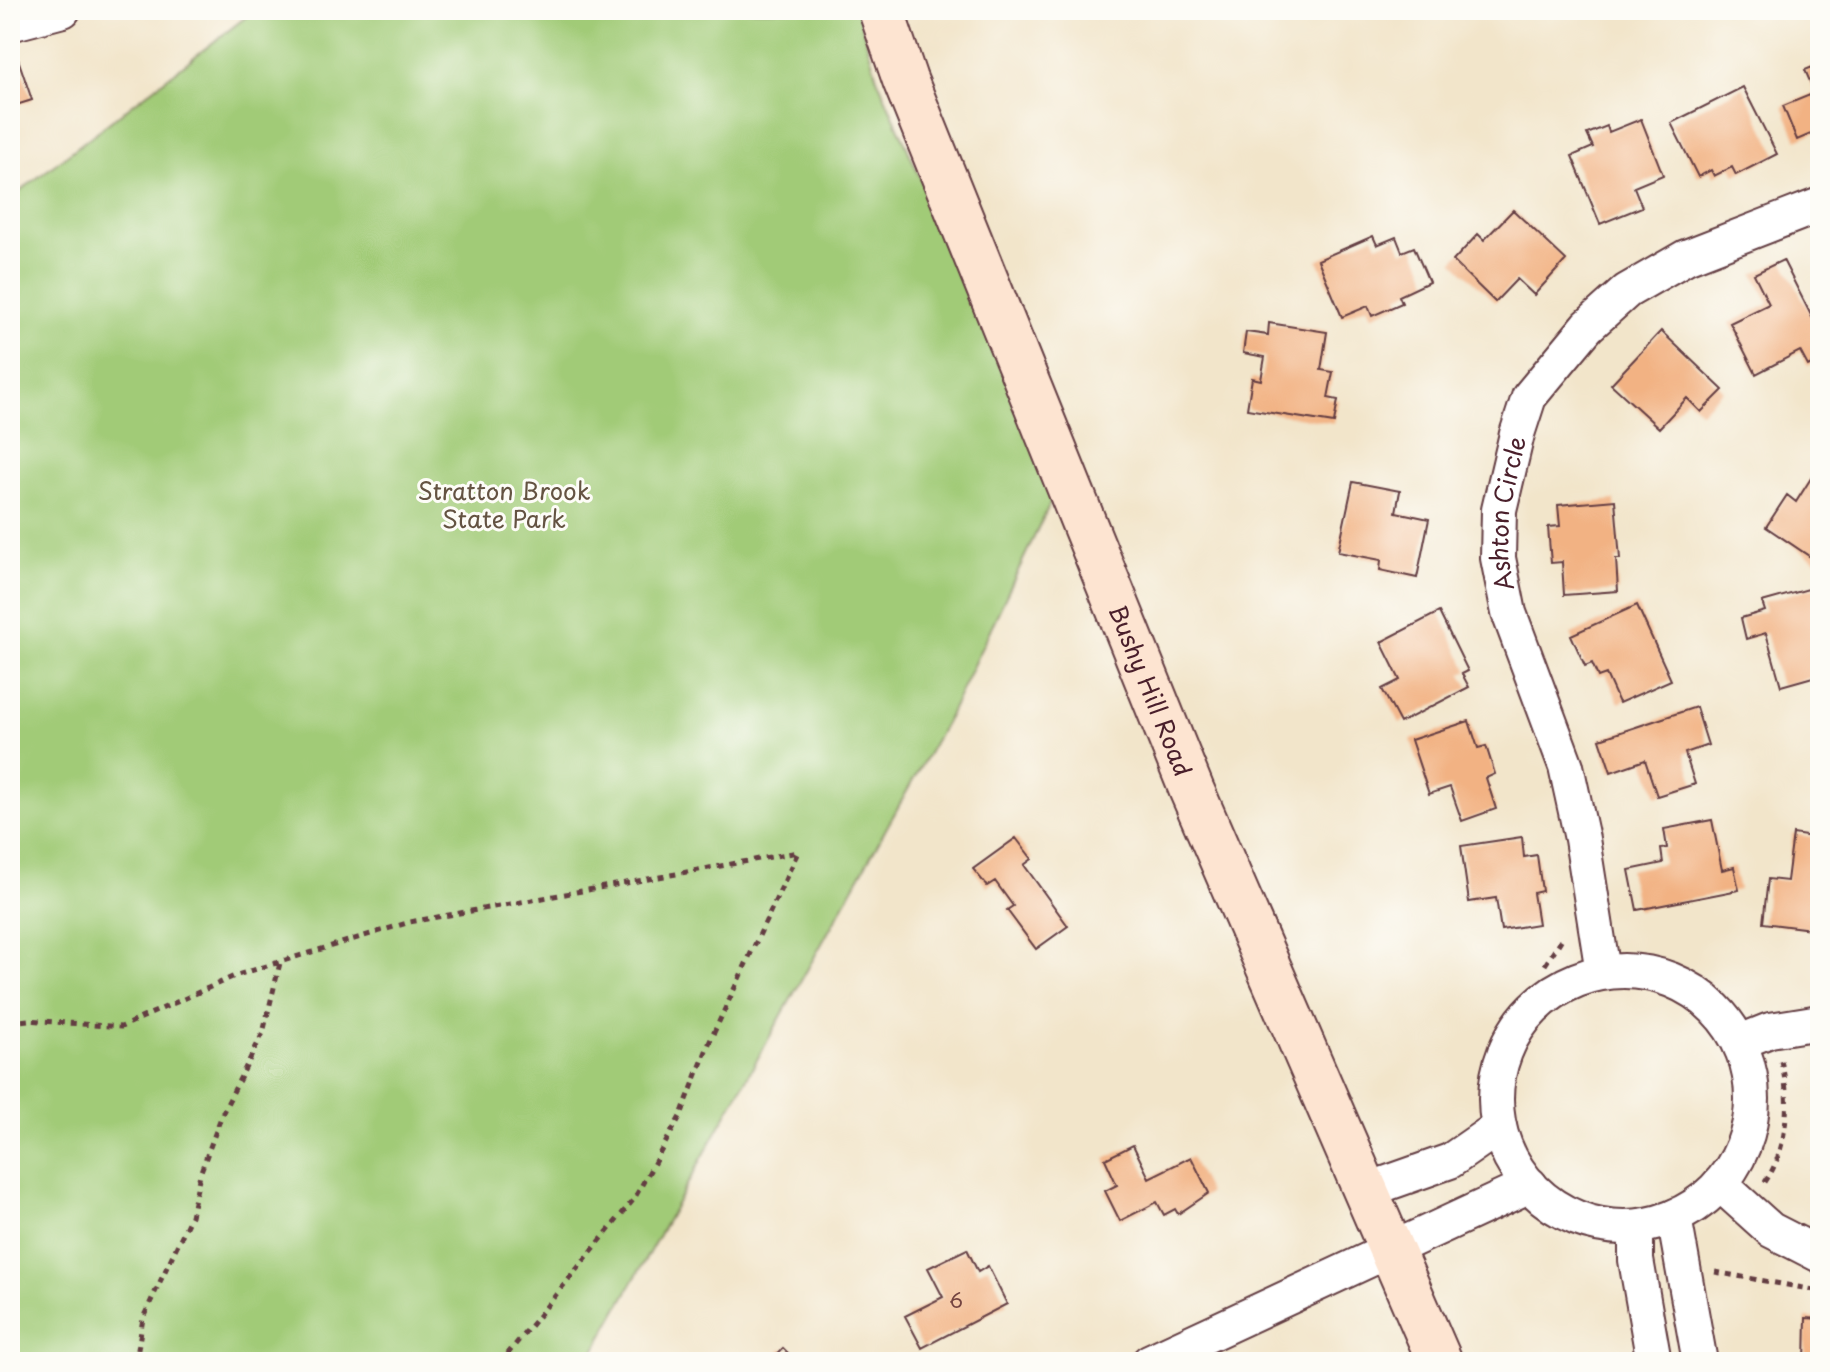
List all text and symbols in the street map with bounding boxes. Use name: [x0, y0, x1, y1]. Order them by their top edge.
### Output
street label: Ashton Circle: [1480, 432, 1534, 594]
park label: Stratton Brook State Park: [418, 472, 591, 536]
street label: Bushy Hill Road: [1101, 599, 1202, 781]
house number: 6: [949, 1285, 963, 1315]

